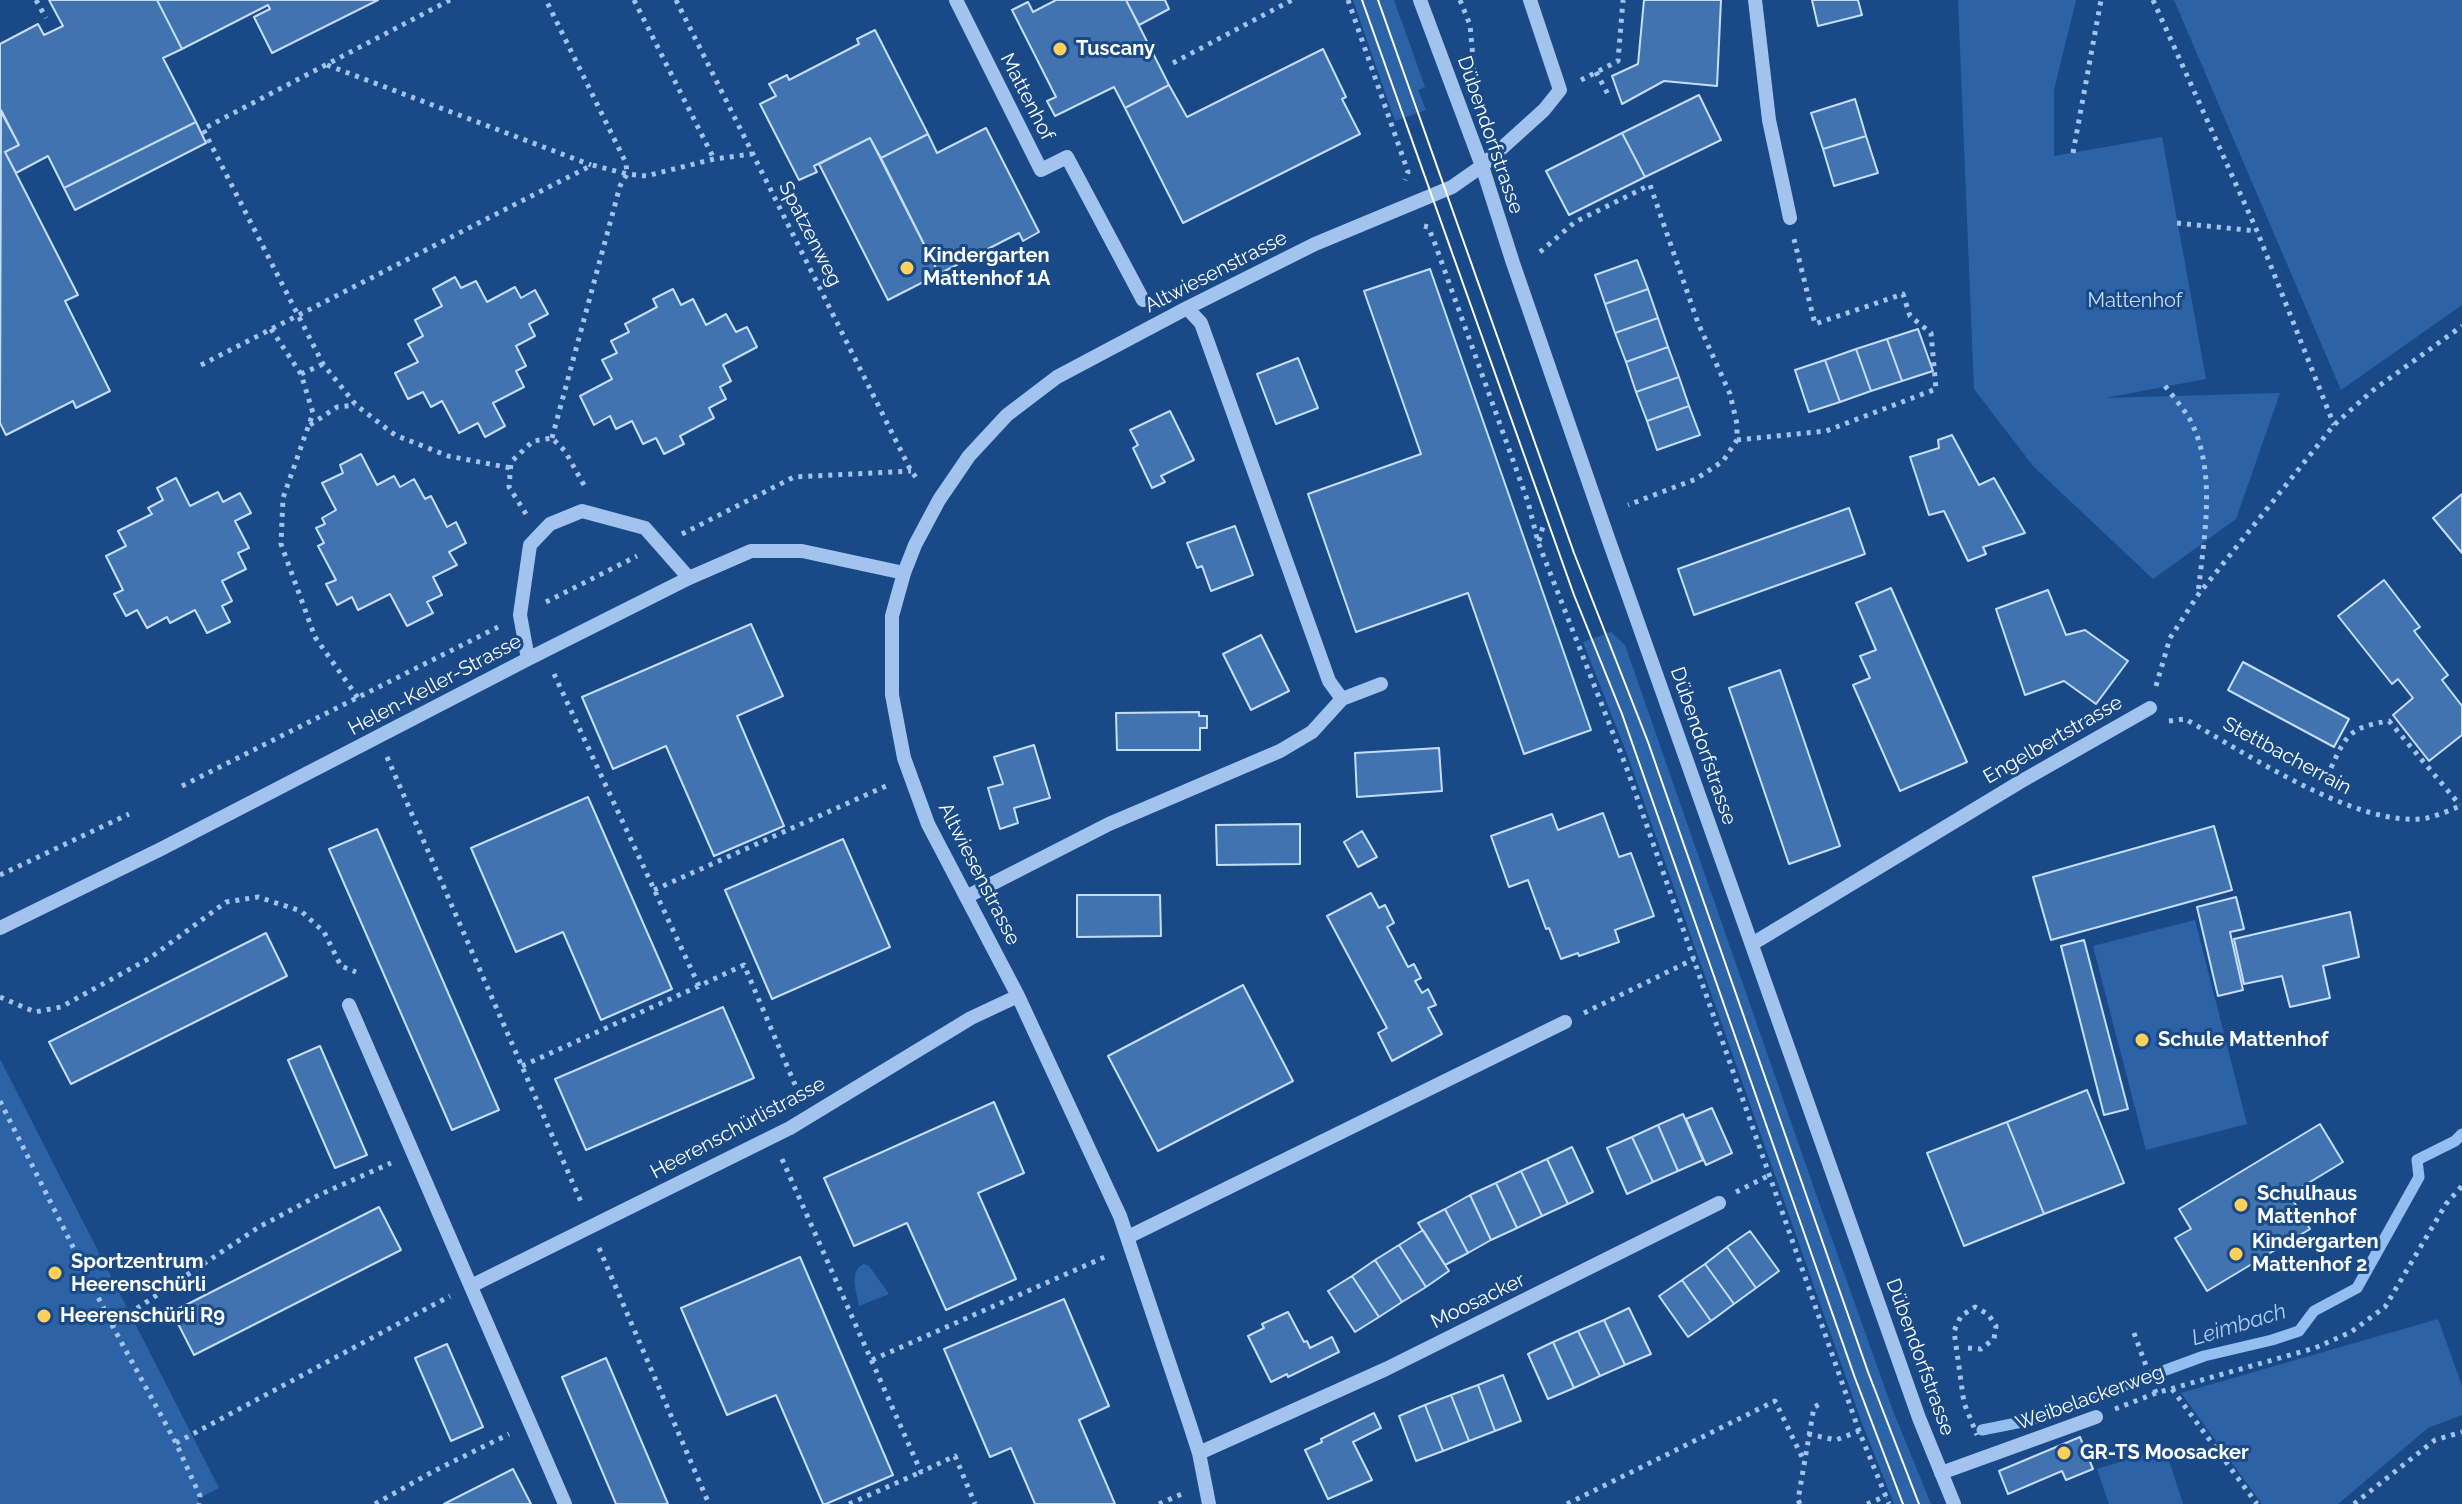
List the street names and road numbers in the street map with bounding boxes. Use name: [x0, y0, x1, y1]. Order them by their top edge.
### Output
street label: Mattenhof: [995, 49, 1059, 145]
street label: Dübendorfstrasse: [1452, 53, 1528, 217]
street label: Spatzenweg: [773, 177, 847, 291]
street label: Altwiesenstrasse: [1141, 226, 1291, 318]
street label: Helen-Keller-Strasse: [344, 629, 526, 741]
street label: Dübendorfstrasse: [1665, 664, 1741, 828]
street label: Engelbertstrasse: [1979, 691, 2127, 789]
street label: Stettbacherrain: [2219, 712, 2355, 800]
street label: Altwiesenstrasse: [933, 799, 1025, 949]
street label: Heerenschürlistrasse: [647, 1072, 829, 1184]
street label: Moosacker: [1427, 1268, 1529, 1334]
street label: Dübendorfstrasse: [1880, 1275, 1960, 1439]
street label: Weibelackerweg: [2013, 1360, 2167, 1436]

